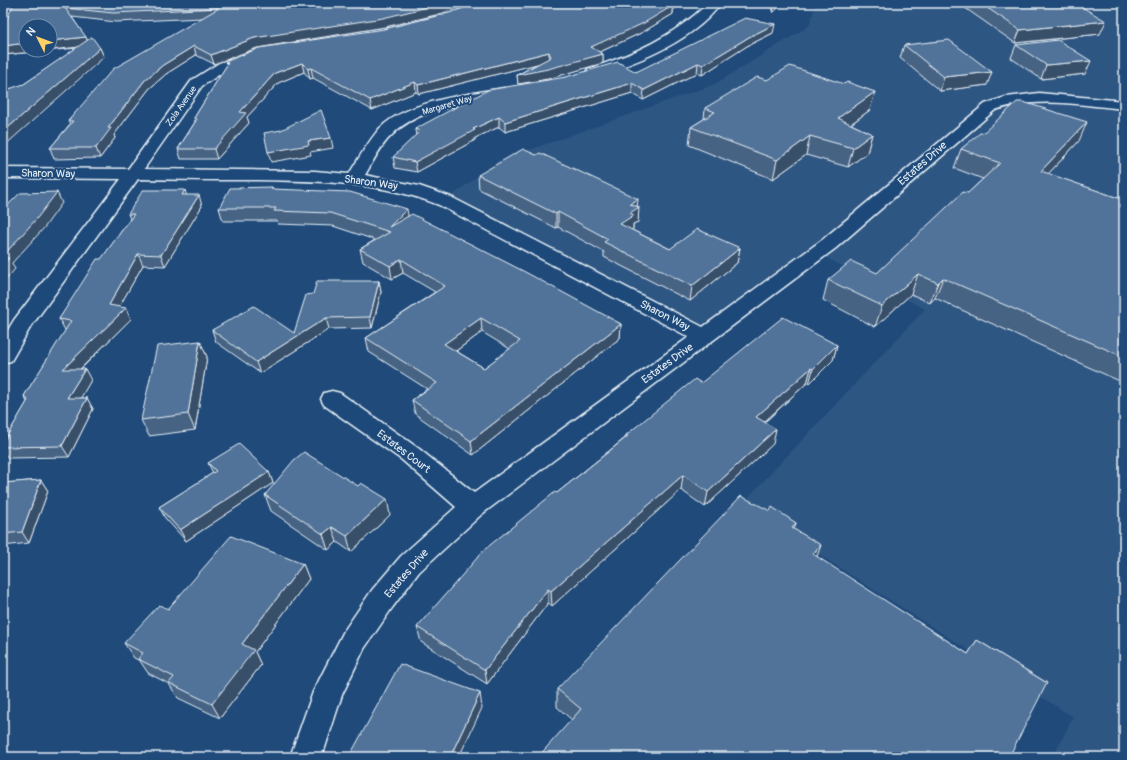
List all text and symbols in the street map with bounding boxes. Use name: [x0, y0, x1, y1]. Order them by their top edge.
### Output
north arrow: [18, 18, 58, 58]
text: N: [24, 24, 39, 39]
street label: Zola Avenue: [164, 84, 200, 129]
street label: Margaret Way: [421, 93, 473, 118]
street label: Estates Drive: [895, 138, 950, 188]
street label: Sharon Way: [21, 167, 75, 180]
street label: Sharon Way: [343, 172, 399, 193]
street label: Sharon Way: [638, 297, 692, 334]
street label: Estates Drive: [639, 340, 696, 386]
street label: Estates Court: [374, 427, 433, 476]
street label: Estates Drive: [382, 546, 432, 600]

